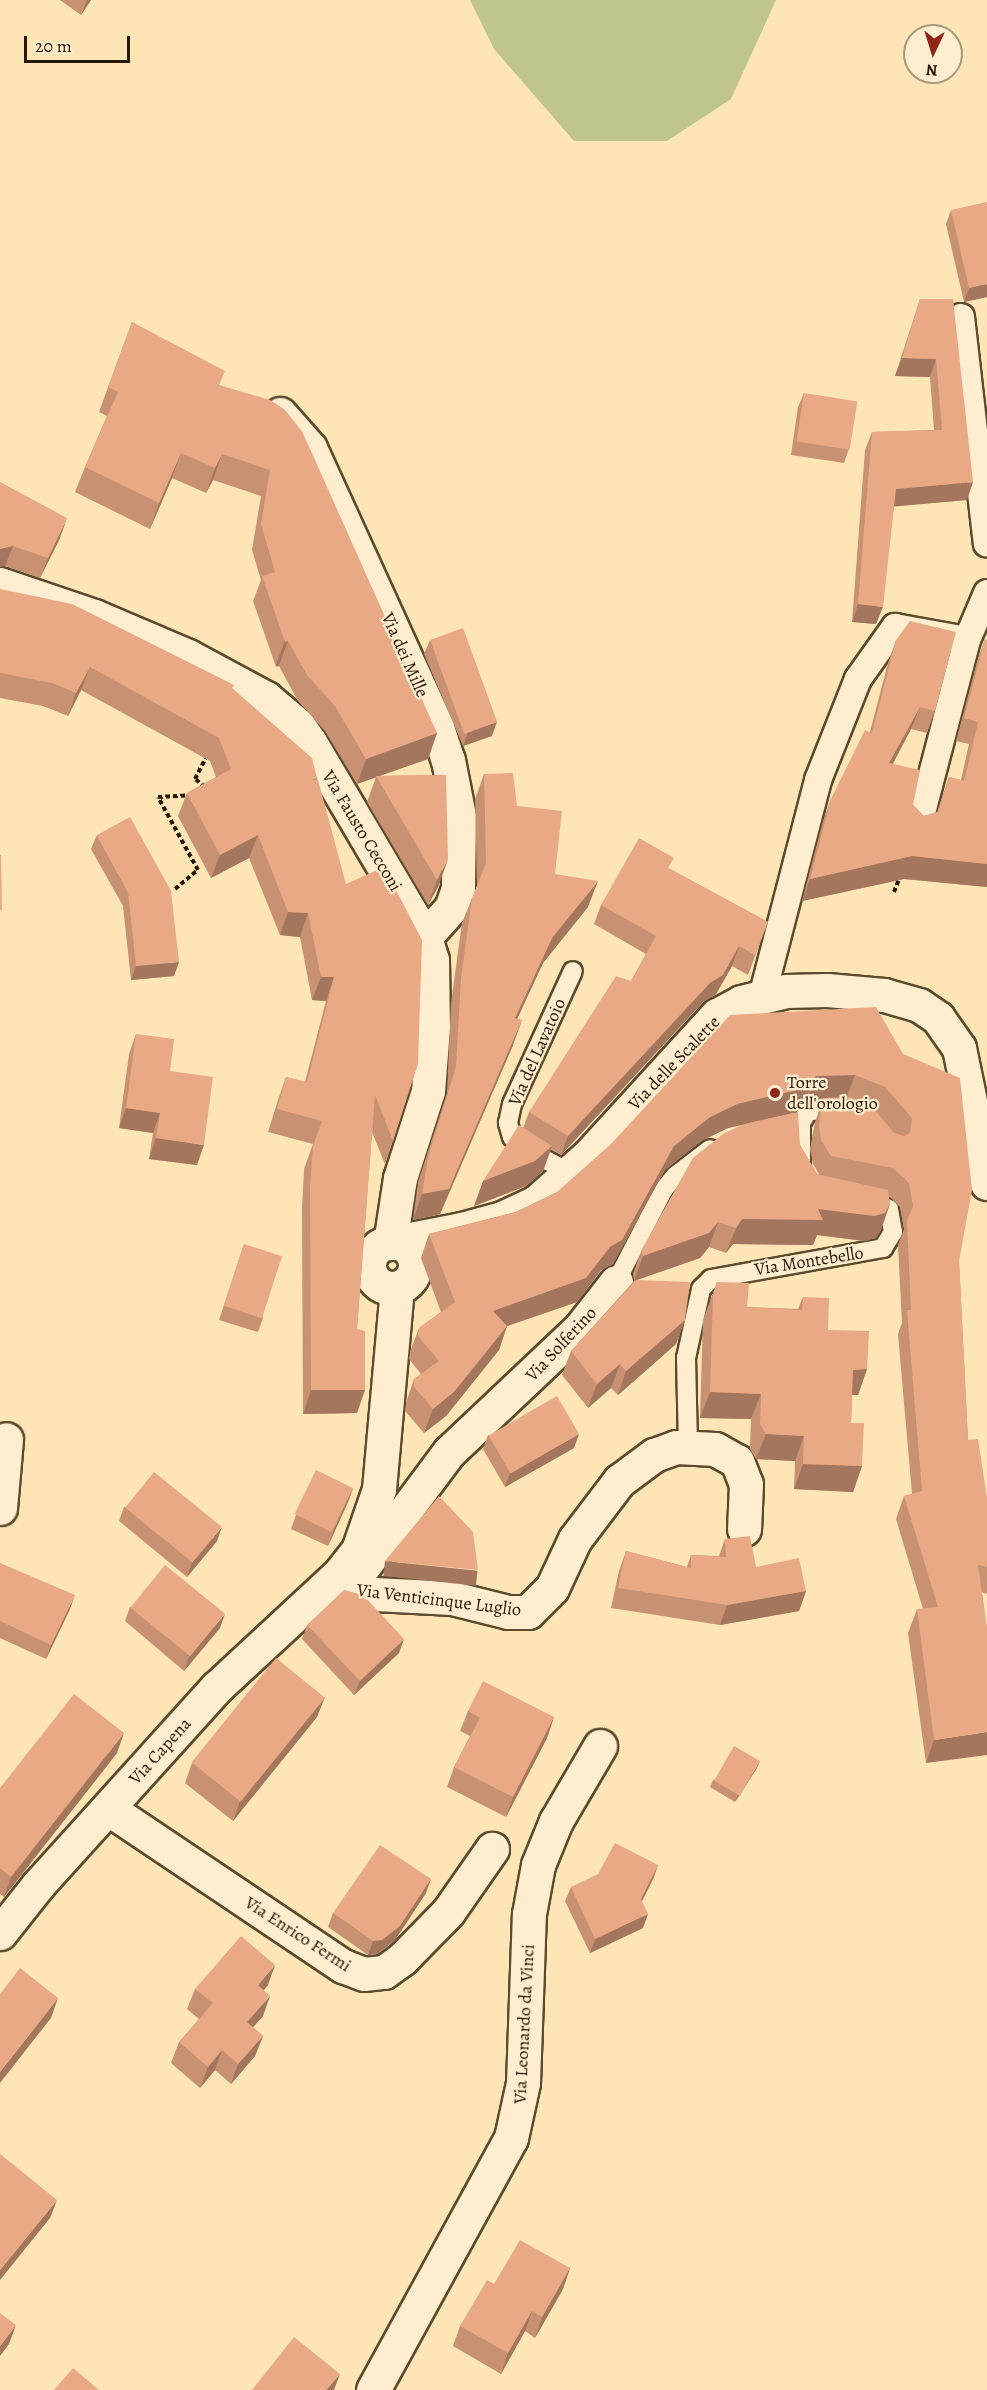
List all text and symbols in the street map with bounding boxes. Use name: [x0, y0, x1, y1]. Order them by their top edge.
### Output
scale bar: [27, 24, 134, 62]
north arrow: [903, 24, 963, 84]
text: 20 m: [35, 34, 72, 58]
text: N: [925, 59, 938, 81]
street label: Via dei Mille: [377, 609, 433, 701]
street label: Via Fausto Cecconi: [317, 767, 407, 895]
street label: Via del Lavatoio: [504, 995, 570, 1109]
street label: Via delle Scalette: [624, 1011, 724, 1115]
place label: Torre dell'orologio: [787, 1072, 878, 1114]
marker: Torre dell'orologio: [768, 1086, 782, 1100]
street label: Via Montebello: [753, 1242, 865, 1280]
street label: Via Solferino: [521, 1302, 601, 1386]
street label: Via Venticinque Luglio: [356, 1579, 522, 1621]
street label: Via Capena: [124, 1713, 196, 1789]
street label: Via Enrico Fermi: [241, 1892, 355, 1976]
street label: Via Leonardo da Vinci: [509, 1943, 539, 2105]

